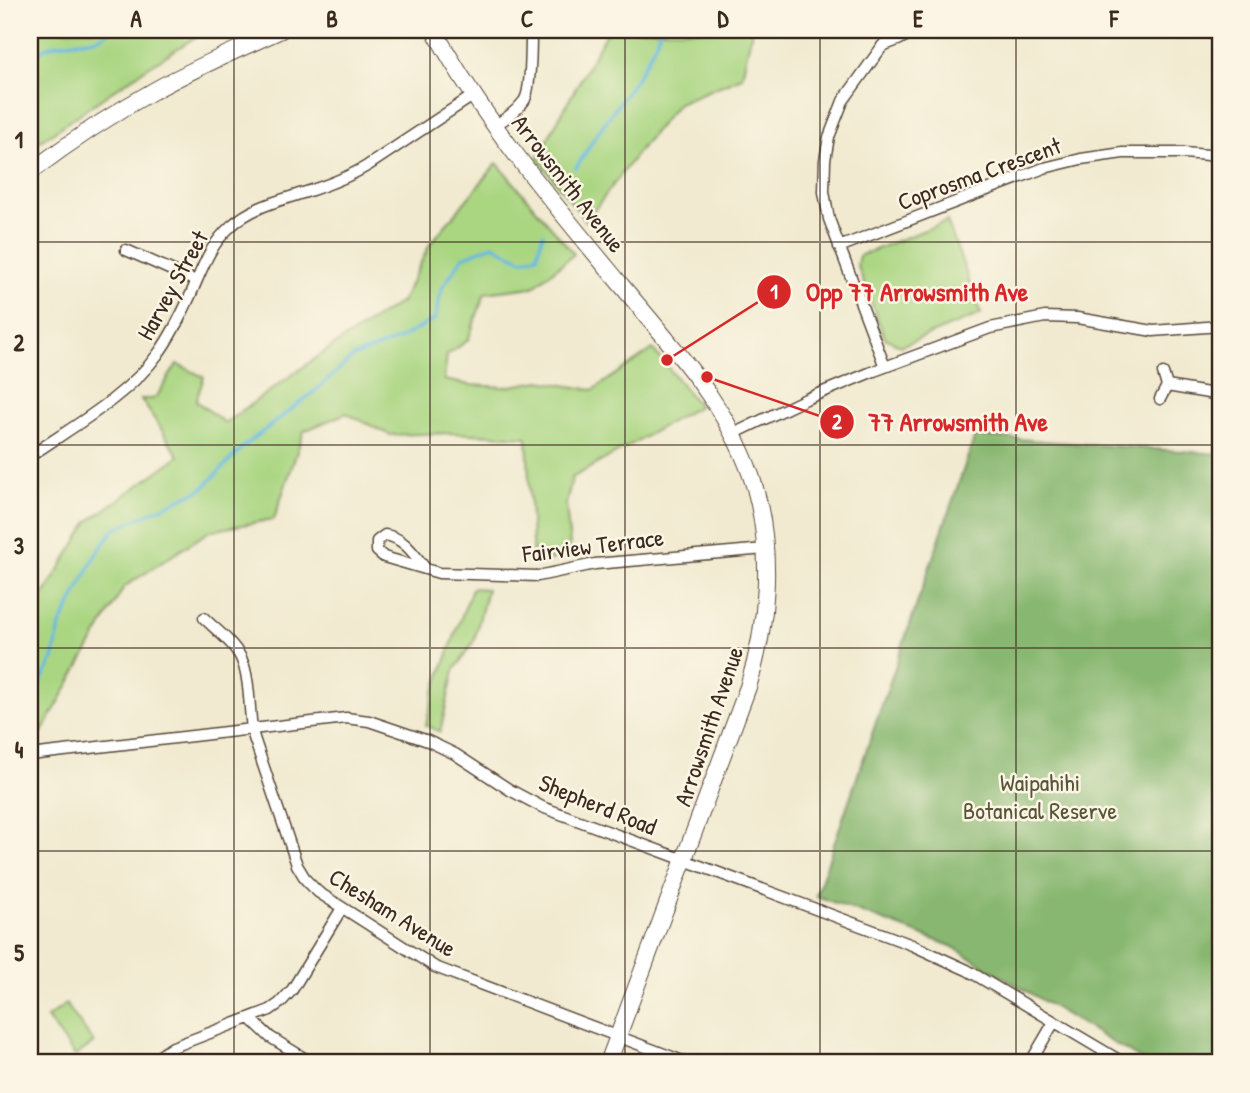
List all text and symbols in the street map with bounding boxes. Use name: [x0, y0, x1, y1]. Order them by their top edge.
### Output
text: A: [130, 3, 142, 34]
text: B: [326, 3, 338, 34]
text: C: [521, 3, 533, 34]
text: D: [718, 3, 730, 34]
text: E: [913, 3, 924, 34]
text: F: [1109, 3, 1120, 34]
street label: Arrowsmith Avenue: [505, 107, 633, 259]
text: 1: [15, 124, 23, 155]
street label: Coprosma Crescent: [893, 128, 1066, 217]
street label: Harvey Street: [129, 224, 216, 345]
callout: Opp 77 Arrowsmith Ave: [757, 268, 1042, 315]
text: Opp 77 Arrowsmith Ave: [806, 274, 1029, 310]
text: 1: [770, 277, 778, 306]
text: 2: [14, 327, 25, 358]
callout: 77 Arrowsmith Ave: [819, 398, 1062, 445]
text: 77 Arrowsmith Ave: [867, 404, 1049, 439]
text: 2: [832, 407, 842, 436]
street label: Fairview Terrace: [520, 520, 666, 570]
text: 3: [14, 530, 24, 561]
street label: Arrowsmith Avenue: [666, 642, 750, 810]
text: 4: [15, 734, 24, 765]
street label: Shepherd Road: [535, 766, 661, 842]
park label: Waipahihi Botanical Reserve: [963, 766, 1117, 826]
street label: Chesham Avenue: [323, 860, 463, 964]
text: 5: [14, 937, 24, 968]

